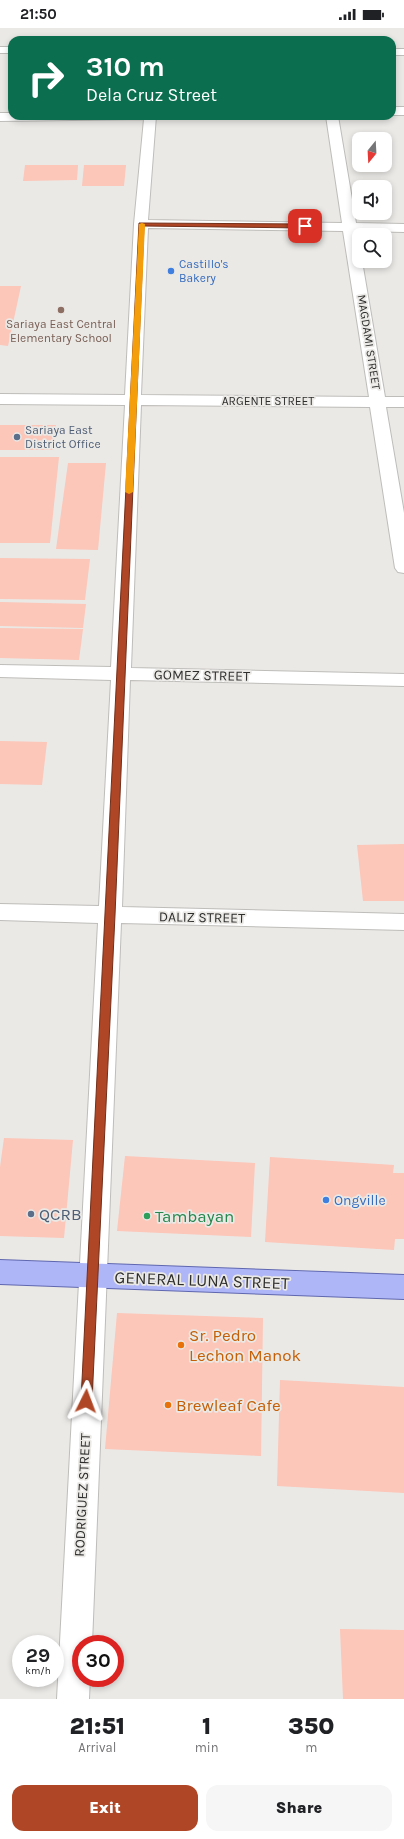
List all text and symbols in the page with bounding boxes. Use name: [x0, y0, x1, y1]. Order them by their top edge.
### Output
text: 21:50: [20, 5, 57, 23]
text: 310 m: [86, 50, 165, 83]
icon: right: [20, 52, 72, 104]
text: Dela Cruz Street: [86, 84, 217, 106]
north arrow: [352, 132, 392, 172]
map controls: [352, 132, 392, 268]
button: sound: [352, 180, 392, 220]
pin: [288, 209, 322, 243]
icon: arrive: [294, 215, 316, 237]
button: search: [352, 228, 392, 268]
place label: Castillo's Bakery: [179, 257, 229, 285]
marker: Castillo's Bakery: [166, 266, 176, 276]
street label: MAGDAMI STREET: [355, 293, 383, 391]
marker: Sariaya East Central Elementary School: [56, 305, 66, 315]
place label: Sariaya East Central Elementary School: [6, 317, 116, 345]
street label: ARGENTE STREET: [222, 394, 314, 408]
place label: Sariaya East District Office: [25, 423, 101, 451]
marker: Sariaya East District Office: [12, 432, 22, 442]
street label: GOMEZ STREET: [154, 666, 250, 685]
street label: DALIZ STREET: [159, 908, 245, 927]
place label: Ongville: [334, 1192, 386, 1209]
marker: Ongville: [321, 1195, 331, 1205]
place label: QCRB: [39, 1204, 81, 1224]
place label: Tambayan: [155, 1206, 234, 1226]
marker: QCRB: [26, 1209, 36, 1219]
marker: Tambayan: [142, 1211, 152, 1221]
street label: GENERAL LUNA STREET: [114, 1267, 290, 1293]
place label: Sr. Pedro Lechon Manok: [189, 1325, 302, 1365]
marker: Sr. Pedro Lechon Manok: [176, 1340, 186, 1350]
position arrow: [65, 1380, 107, 1422]
place label: Brewleaf Cafe: [176, 1395, 281, 1415]
marker: Brewleaf Cafe: [163, 1400, 173, 1410]
street label: RODRIGUEZ STREET: [71, 1433, 94, 1557]
speed limit sign: 30: [72, 1635, 124, 1687]
text: 29: [26, 1644, 50, 1667]
text: km/h: [25, 1665, 51, 1677]
text: 21:51: [70, 1712, 125, 1740]
text: 1: [202, 1712, 211, 1740]
text: 350: [288, 1712, 334, 1740]
text: Arrival: [78, 1740, 116, 1755]
text: min: [195, 1740, 219, 1755]
text: m: [305, 1740, 317, 1755]
button: Exit: [12, 1785, 198, 1831]
button: Share: [206, 1785, 392, 1831]

